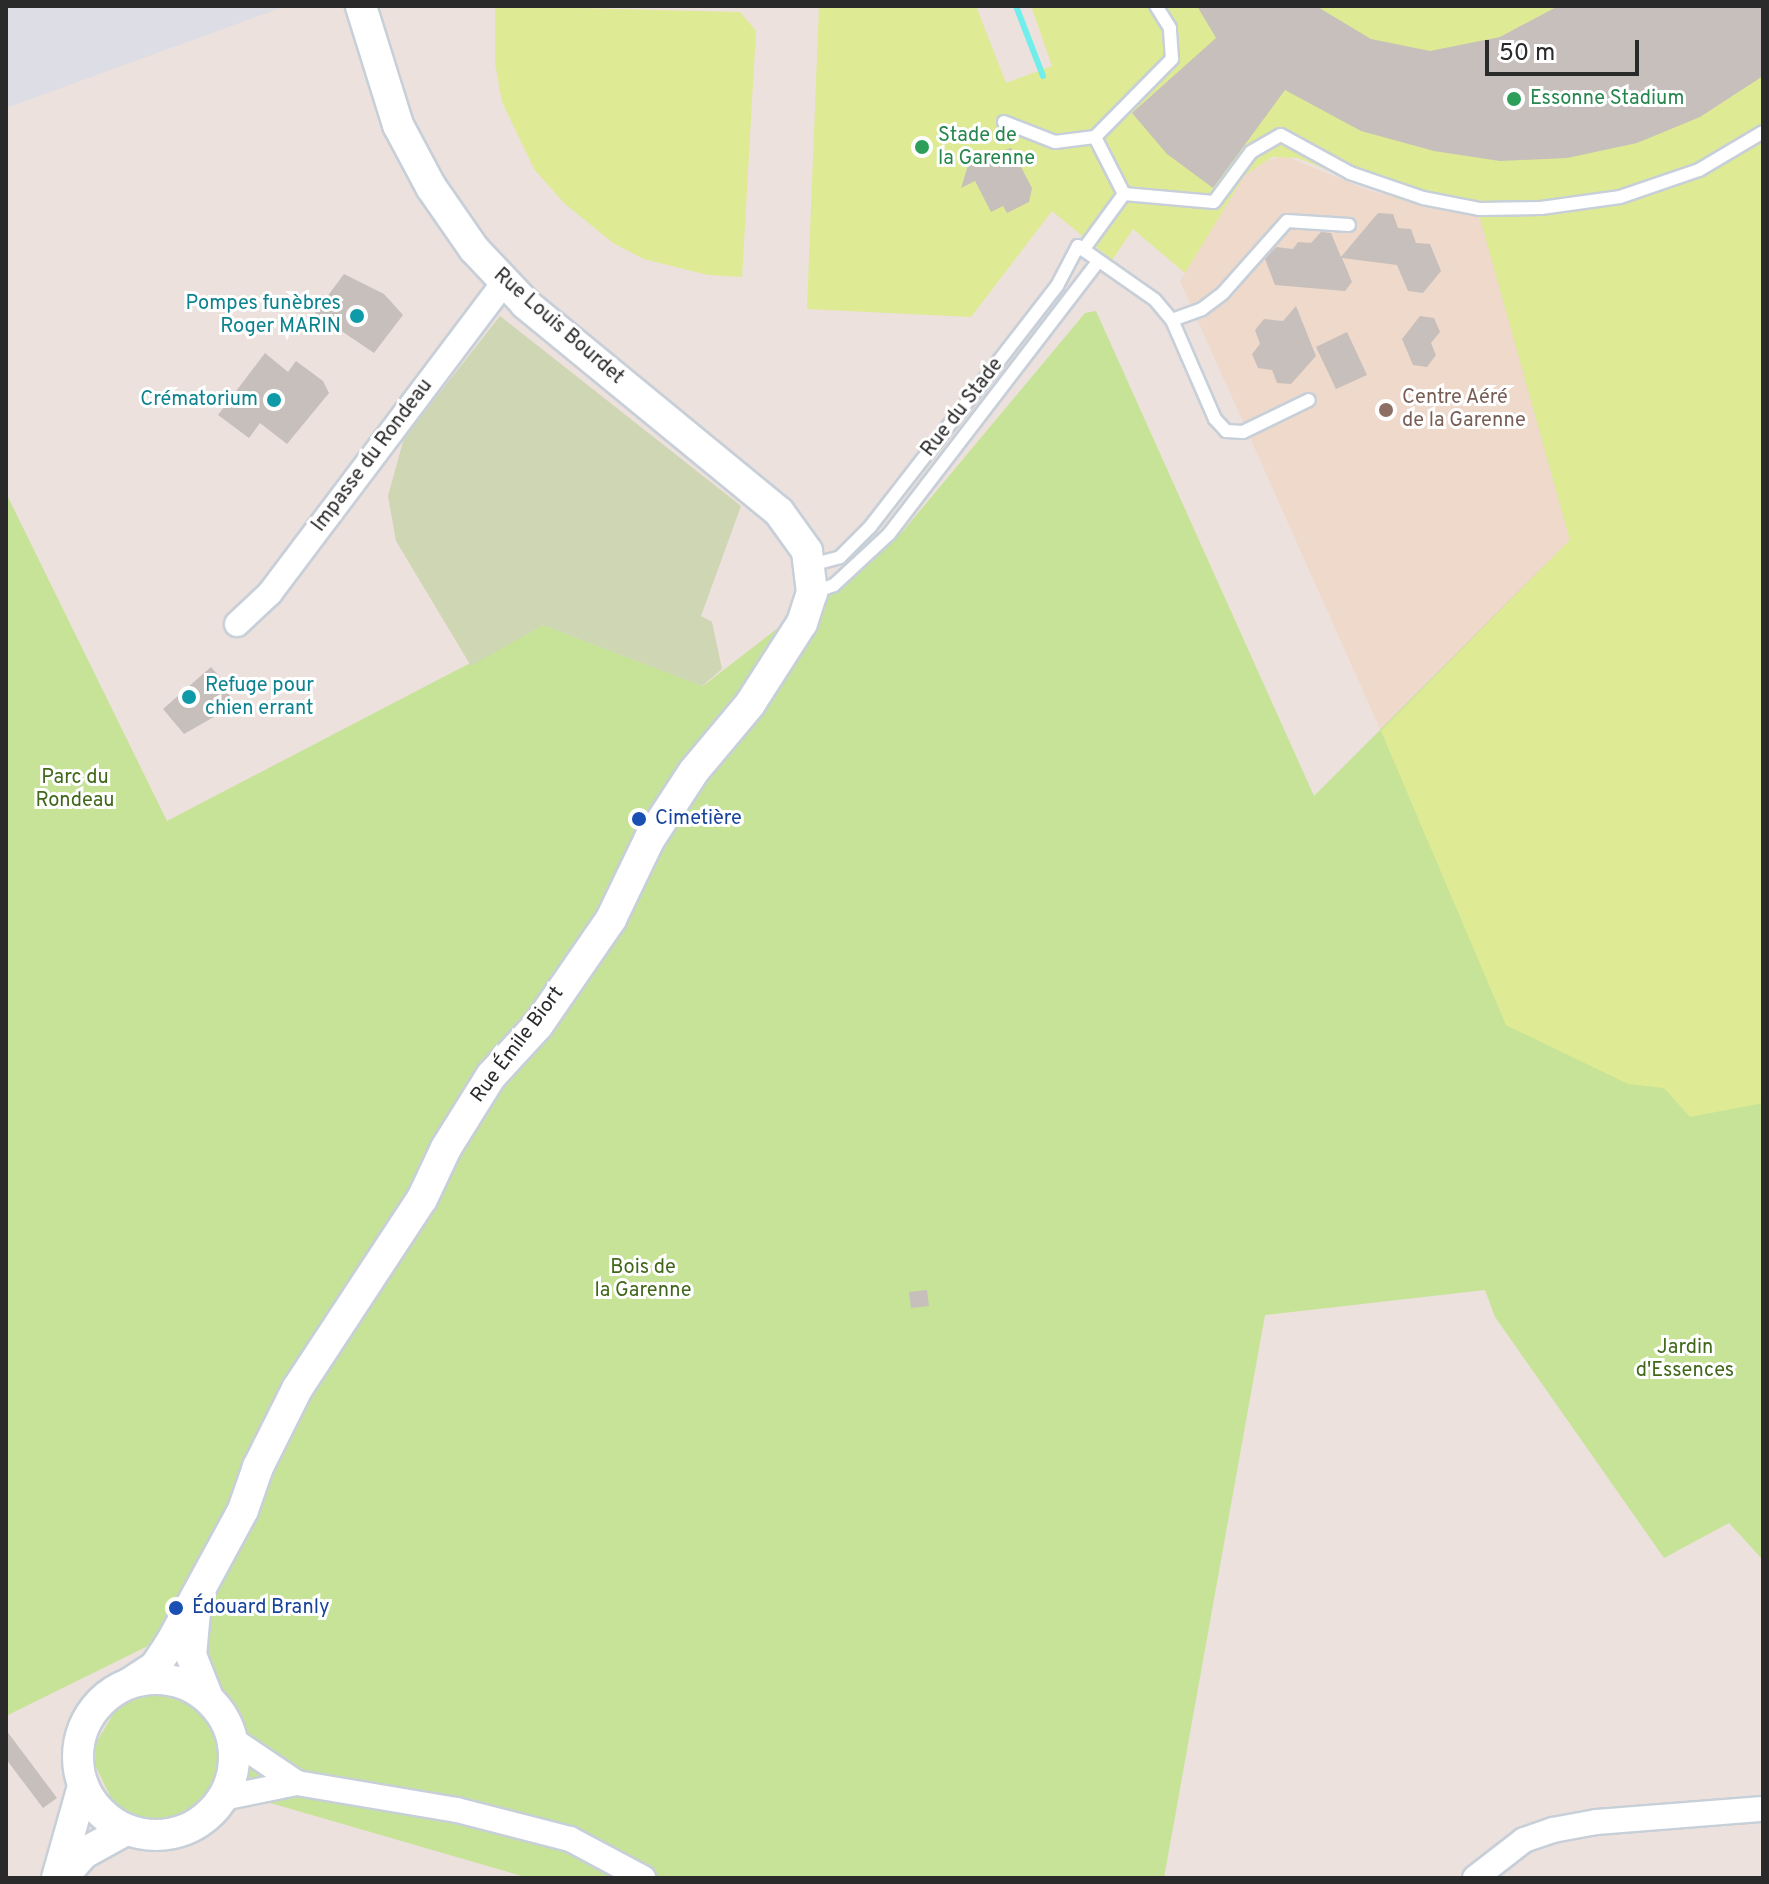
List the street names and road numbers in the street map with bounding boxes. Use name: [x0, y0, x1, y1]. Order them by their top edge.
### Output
street label: Rue Louis Bourdet: [488, 264, 628, 390]
street label: Rue du Stade: [917, 354, 1009, 462]
street label: Impasse du Rondeau: [308, 375, 438, 537]
street label: Rue Émile Biort: [467, 982, 569, 1108]

